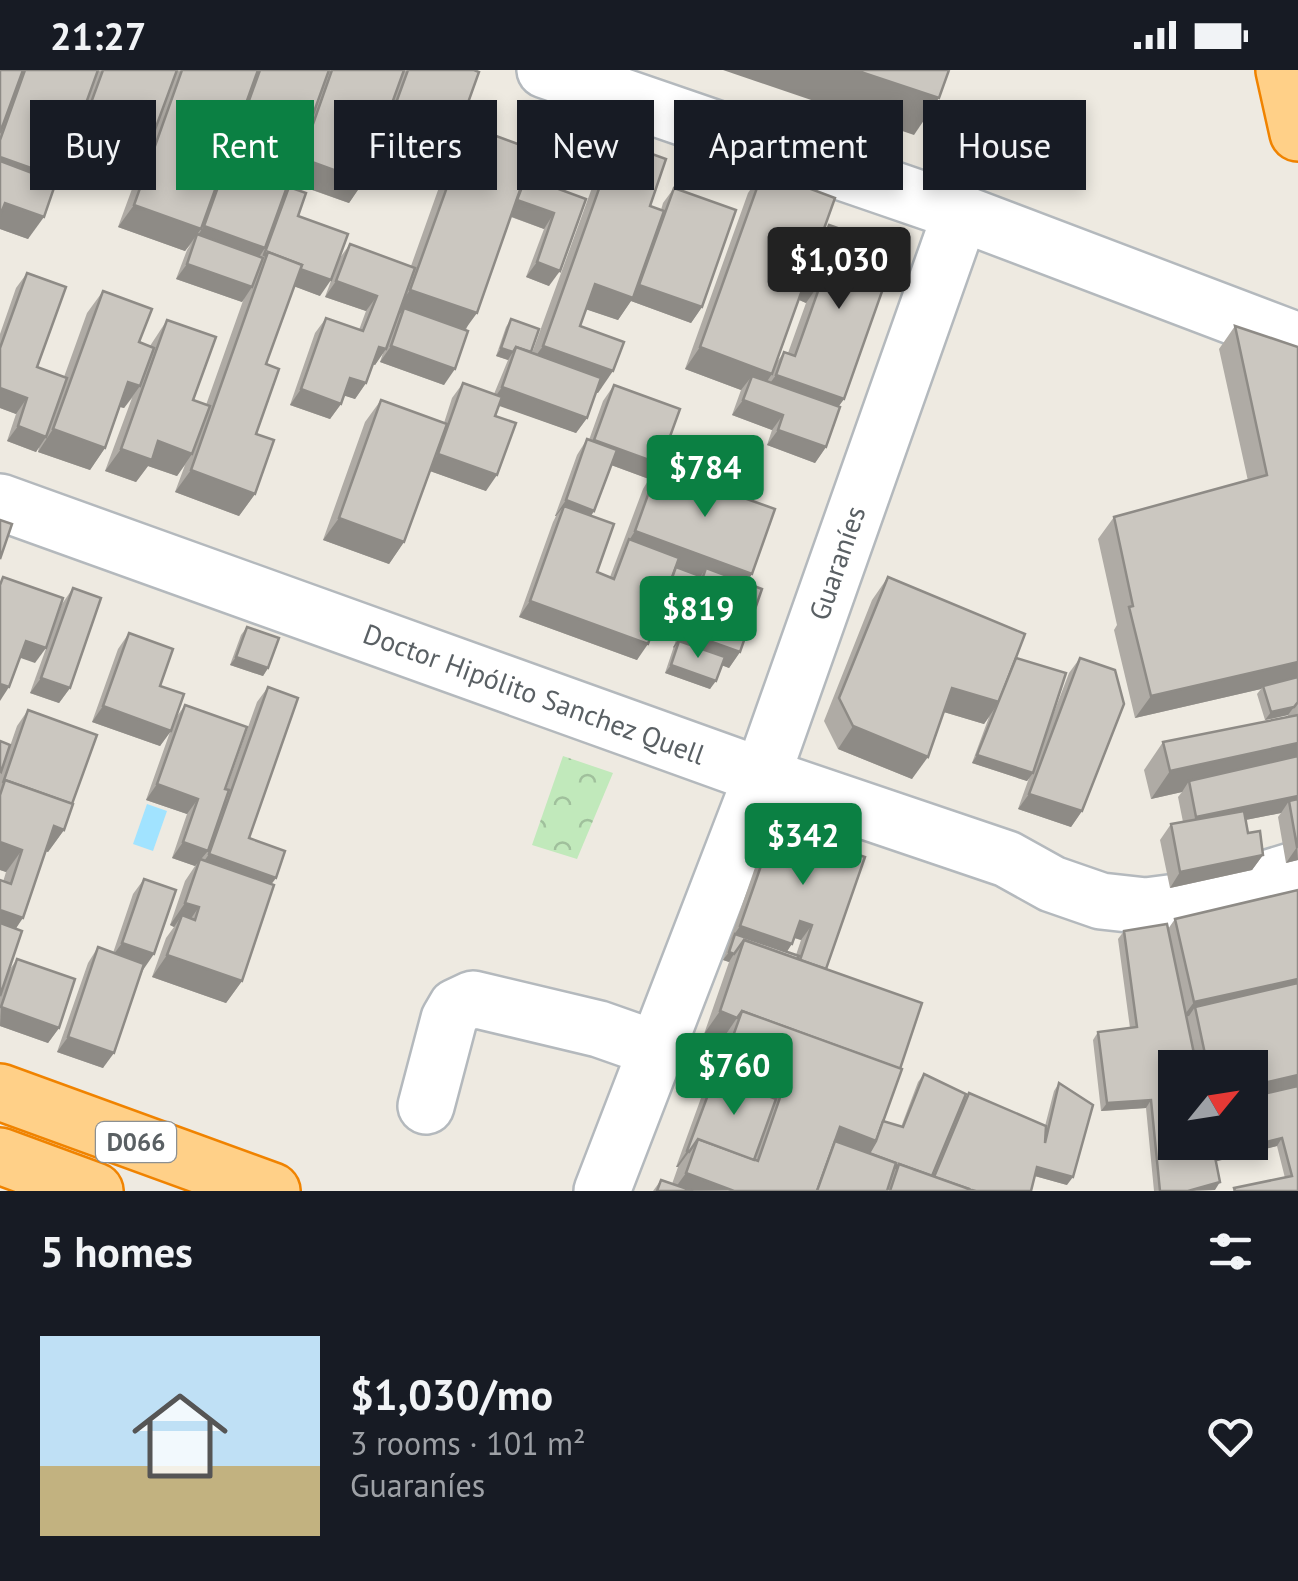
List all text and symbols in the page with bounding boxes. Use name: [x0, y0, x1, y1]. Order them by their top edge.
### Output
text: 21:27: [50, 11, 146, 60]
chip: Buy: [30, 100, 156, 190]
chip: Rent: [176, 100, 314, 190]
chip: Filters: [334, 100, 497, 190]
chip: New: [517, 100, 654, 190]
chip: Apartment: [674, 100, 903, 190]
chip: House: [923, 100, 1086, 190]
pin: $1,030: [758, 227, 920, 312]
text: $1,030: [790, 238, 888, 280]
pin: $784: [646, 435, 764, 520]
text: $784: [669, 446, 741, 488]
street label: Guaraníes: [800, 501, 873, 625]
pin: $819: [639, 576, 757, 661]
text: $819: [662, 587, 734, 629]
street label: Doctor Hipólito Sanchez Quell: [358, 614, 710, 773]
pin: $342: [744, 803, 862, 888]
text: $342: [767, 814, 839, 856]
pin: $760: [675, 1033, 793, 1118]
text: $760: [698, 1044, 770, 1086]
north arrow: [1158, 1050, 1268, 1160]
map controls: [1158, 1050, 1268, 1160]
road number: D066: [96, 1122, 176, 1162]
text: 5 homes: [40, 1224, 193, 1279]
icon: filters: [1203, 1224, 1258, 1279]
text: $1,030/mo: [350, 1367, 553, 1422]
icon: home: [120, 1376, 240, 1496]
icon: heart: [1203, 1409, 1258, 1464]
text: 3 rooms · 101 m²: [350, 1422, 586, 1464]
text: Guaraníes: [350, 1464, 485, 1506]

